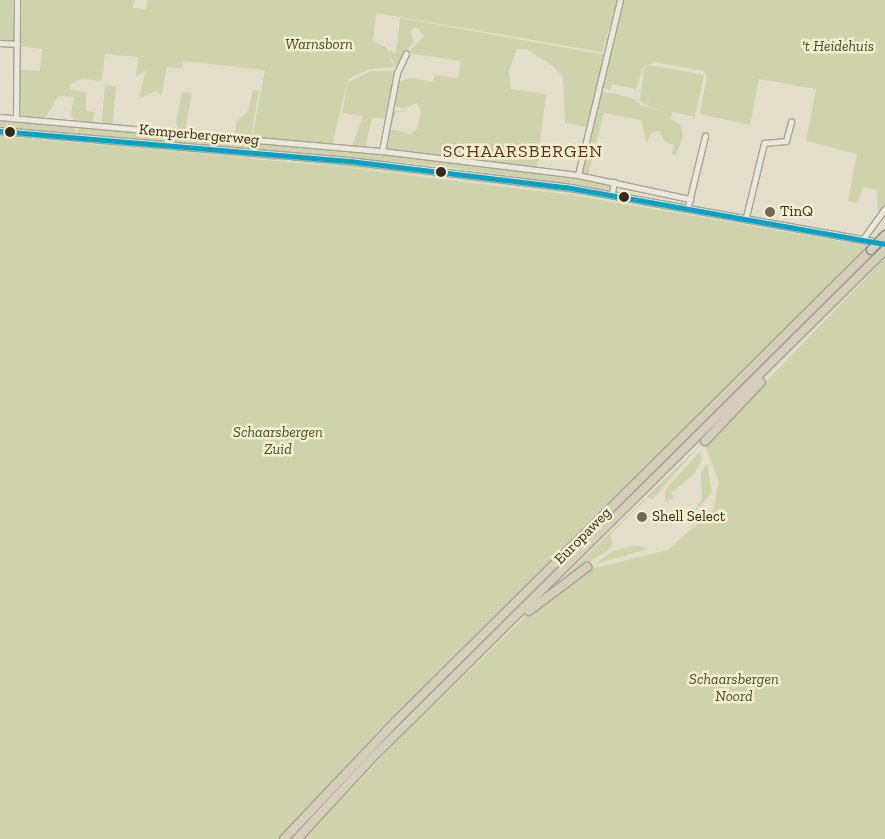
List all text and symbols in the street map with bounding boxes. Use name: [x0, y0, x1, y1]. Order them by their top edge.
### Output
park label: Warnsborn: [285, 36, 353, 54]
park label: 't Heidehuis: [802, 38, 874, 56]
street label: Kemperbergerweg: [138, 121, 260, 149]
unlabelled marker: [5, 127, 15, 137]
district label: SCHAARSBERGEN: [441, 140, 605, 162]
unlabelled marker: [436, 167, 446, 177]
unlabelled marker: [619, 192, 629, 202]
place label: TinQ: [780, 203, 813, 221]
marker: TinQ: [764, 206, 776, 218]
park label: Schaarsbergen Zuid: [233, 423, 323, 458]
street label: Europaweg: [551, 504, 615, 568]
place label: Shell Select: [652, 508, 725, 526]
marker: Shell Select: [636, 511, 648, 523]
park label: Schaarsbergen Noord: [689, 670, 779, 705]

